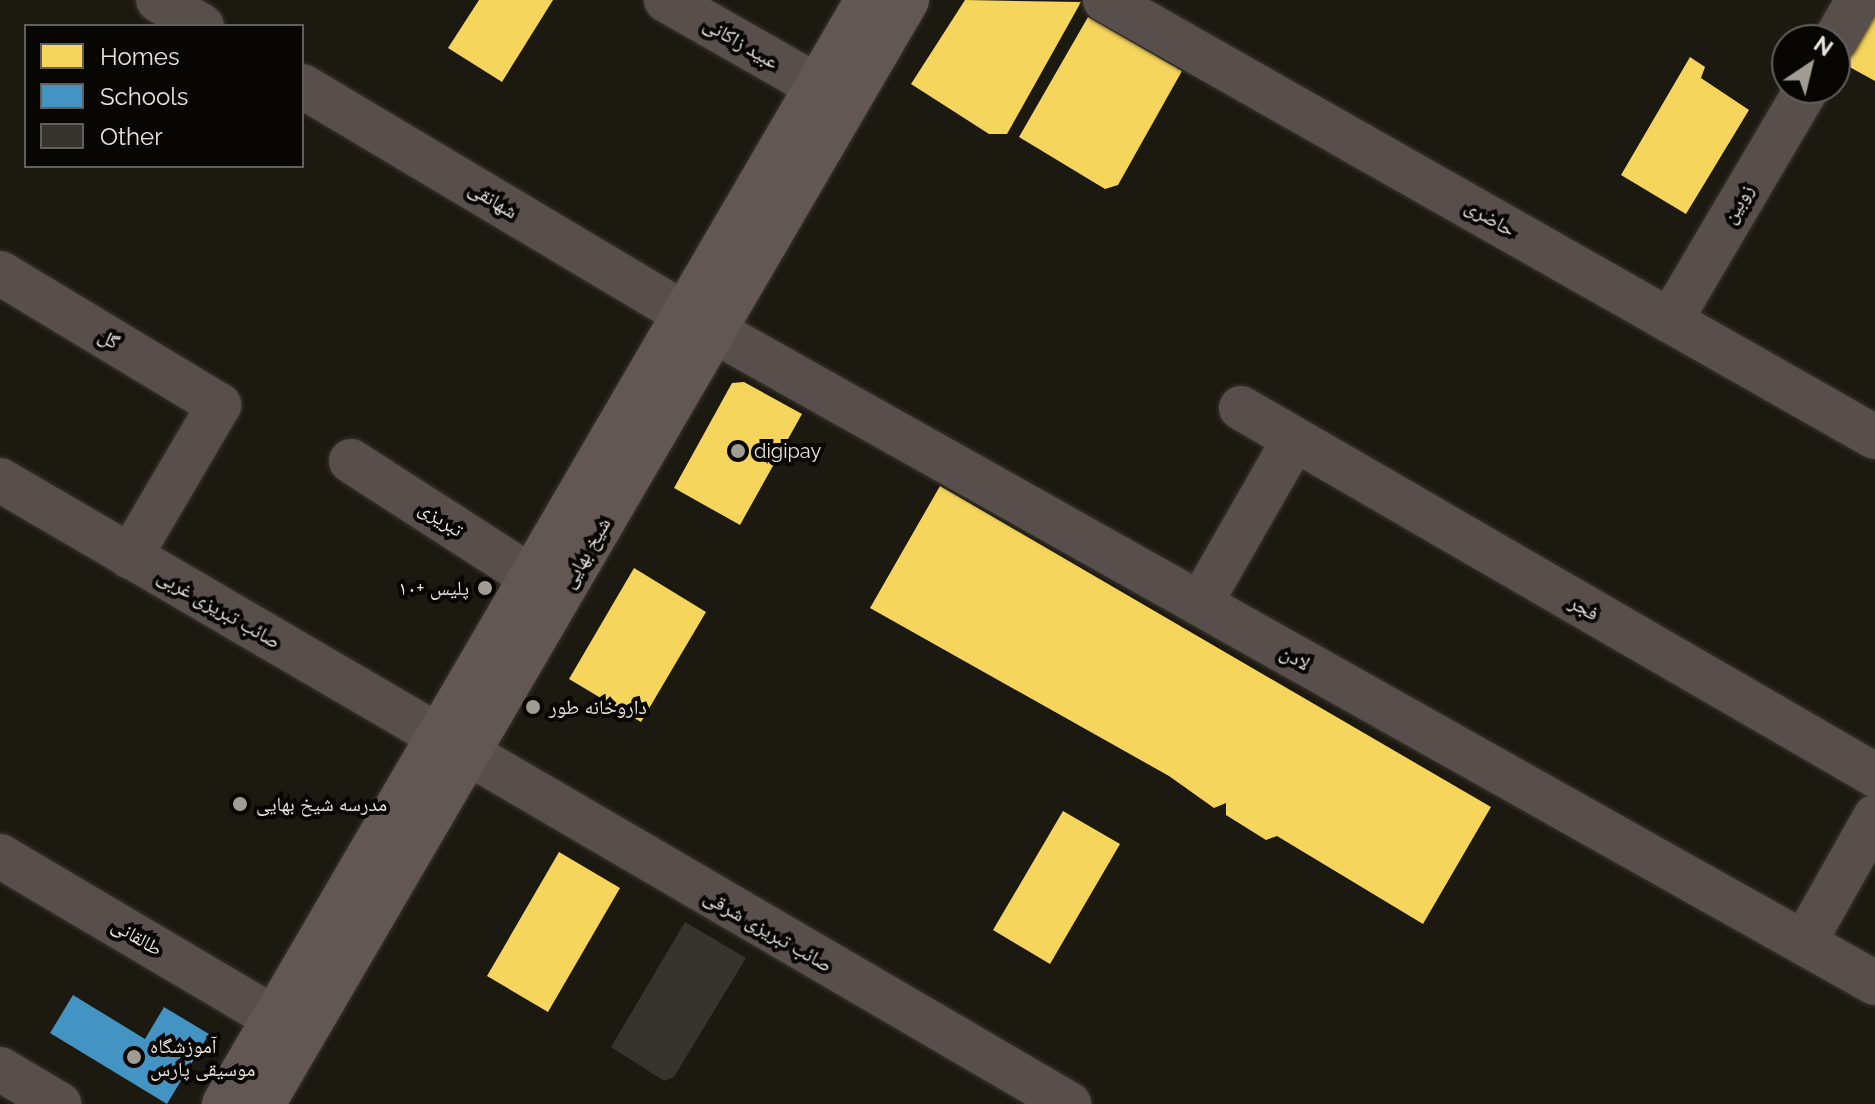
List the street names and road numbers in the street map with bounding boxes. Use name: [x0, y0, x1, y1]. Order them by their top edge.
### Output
street label: عبید زاکانی: [699, 12, 783, 74]
street label: شهانقی: [464, 176, 522, 224]
street label: زوبین: [1717, 180, 1759, 228]
street label: حاضری: [1461, 194, 1519, 242]
street label: گل: [94, 324, 124, 354]
street label: تبریزی: [414, 496, 468, 542]
street label: شیخ بهایی: [556, 513, 616, 593]
street label: صائب تبریزی غربی: [153, 564, 285, 654]
street label: فجر: [1565, 590, 1603, 626]
street label: لادن: [1276, 640, 1314, 676]
street label: صائب تبریزی شرقی: [700, 885, 836, 977]
street label: طالقانی: [107, 913, 167, 961]

